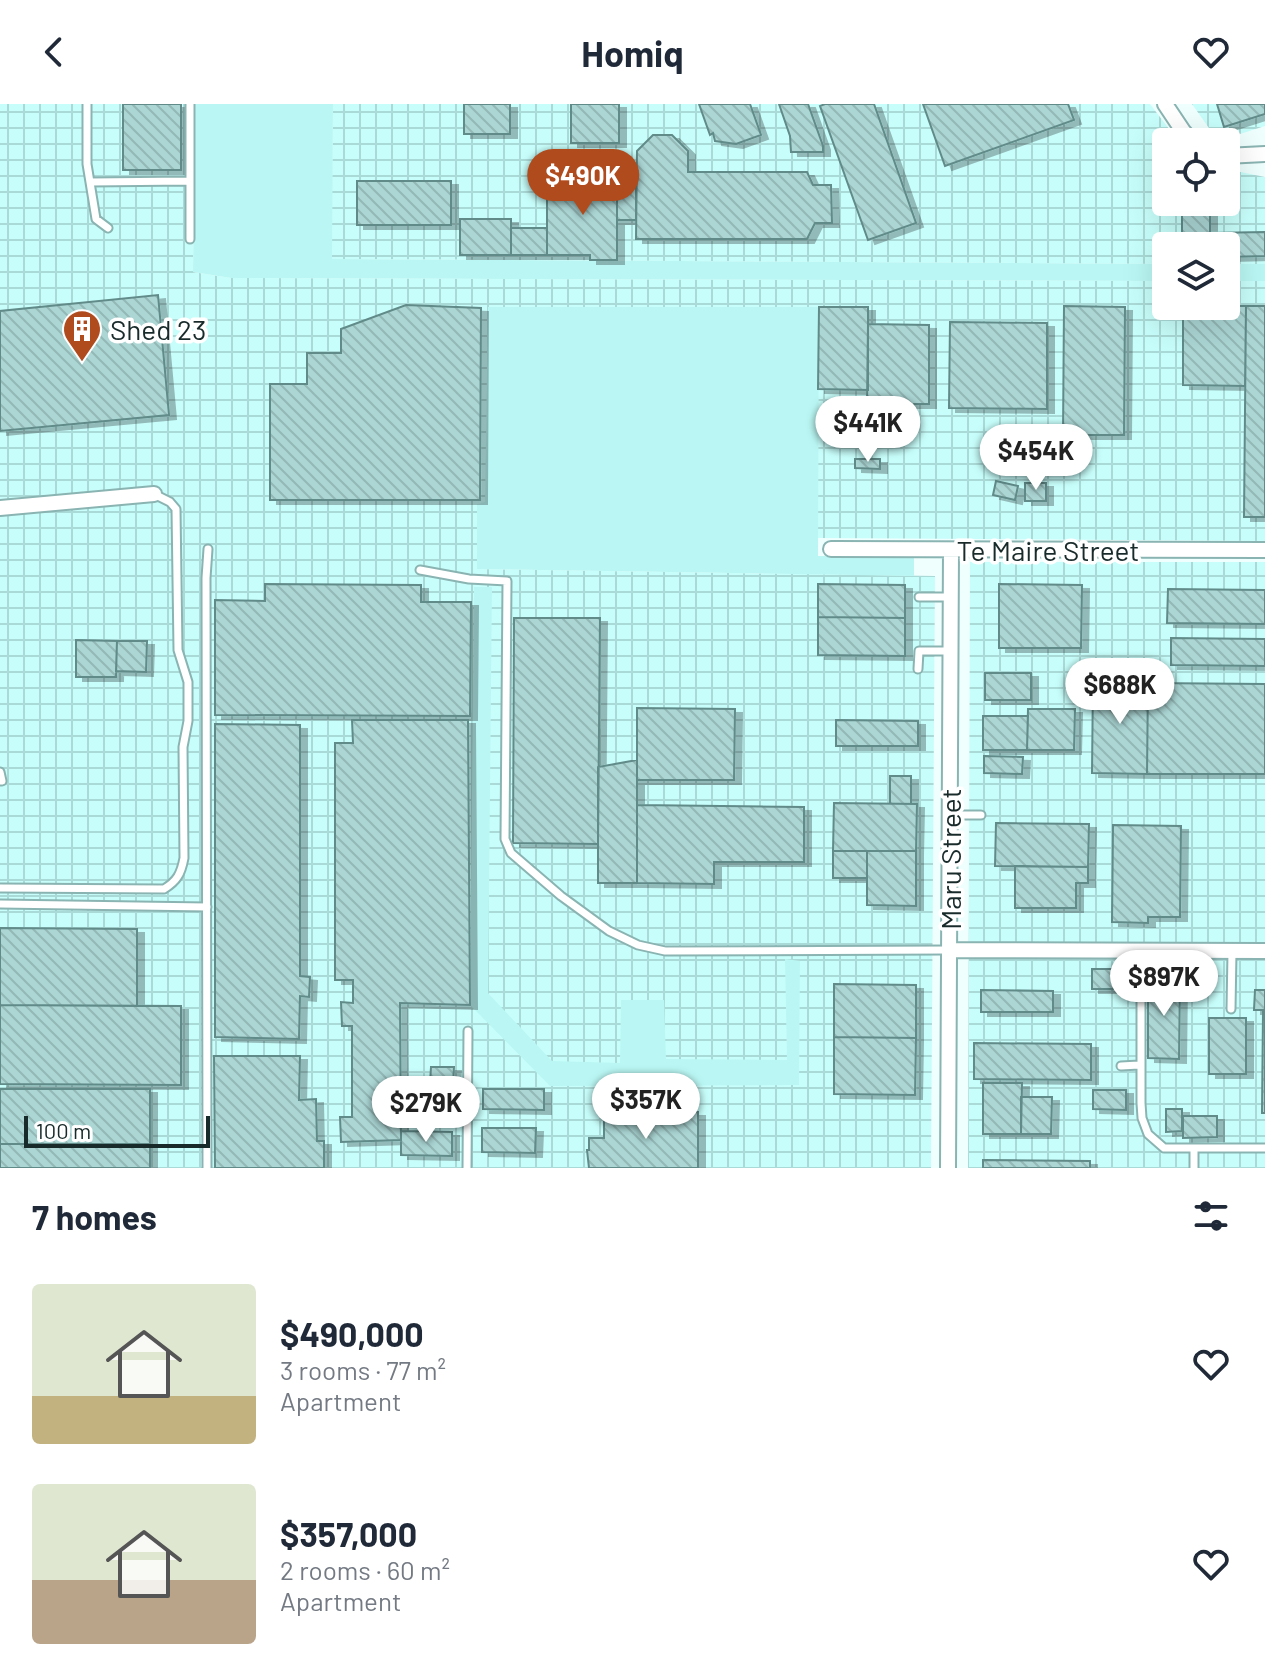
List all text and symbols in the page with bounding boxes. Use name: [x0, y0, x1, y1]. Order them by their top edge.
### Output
icon: back: [32, 30, 76, 74]
icon: heart: [1189, 30, 1233, 74]
text: Homiq: [581, 31, 684, 74]
map controls: [1152, 128, 1240, 320]
button: locate: [1152, 128, 1240, 216]
pin: $490K: [527, 149, 639, 217]
text: $490K: [545, 159, 621, 190]
button: layers: [1152, 232, 1240, 320]
building icon: Shed 23: [61, 308, 103, 363]
place label: Shed 23: [110, 312, 206, 346]
pin: $441K: [812, 396, 924, 464]
text: $441K: [833, 406, 903, 437]
pin: $454K: [980, 424, 1092, 492]
text: $454K: [998, 434, 1074, 465]
street label: Te Maire Street: [957, 533, 1139, 567]
pin: $688K: [1064, 658, 1176, 726]
text: $688K: [1083, 668, 1157, 699]
street label: Maru Street: [933, 788, 967, 930]
pin: $897K: [1108, 950, 1220, 1018]
text: $897K: [1128, 960, 1200, 991]
pin: $357K: [590, 1073, 702, 1141]
pin: $279K: [370, 1076, 482, 1144]
text: $357K: [610, 1083, 682, 1114]
text: $279K: [390, 1086, 462, 1117]
scale bar: [24, 1112, 210, 1148]
text: 100 m: [36, 1117, 91, 1143]
icon: filters: [1189, 1194, 1233, 1238]
text: 7 homes: [32, 1196, 157, 1237]
text: $490,000: [280, 1313, 424, 1354]
icon: home: [96, 1316, 192, 1412]
icon: heart: [1189, 1342, 1233, 1386]
text: 3 rooms · 77 m²: [280, 1354, 446, 1385]
text: Apartment: [280, 1385, 401, 1416]
text: $357,000: [280, 1513, 417, 1554]
icon: home: [96, 1516, 192, 1612]
icon: heart: [1189, 1542, 1233, 1586]
text: 2 rooms · 60 m²: [280, 1554, 450, 1585]
text: Apartment: [280, 1585, 401, 1616]

